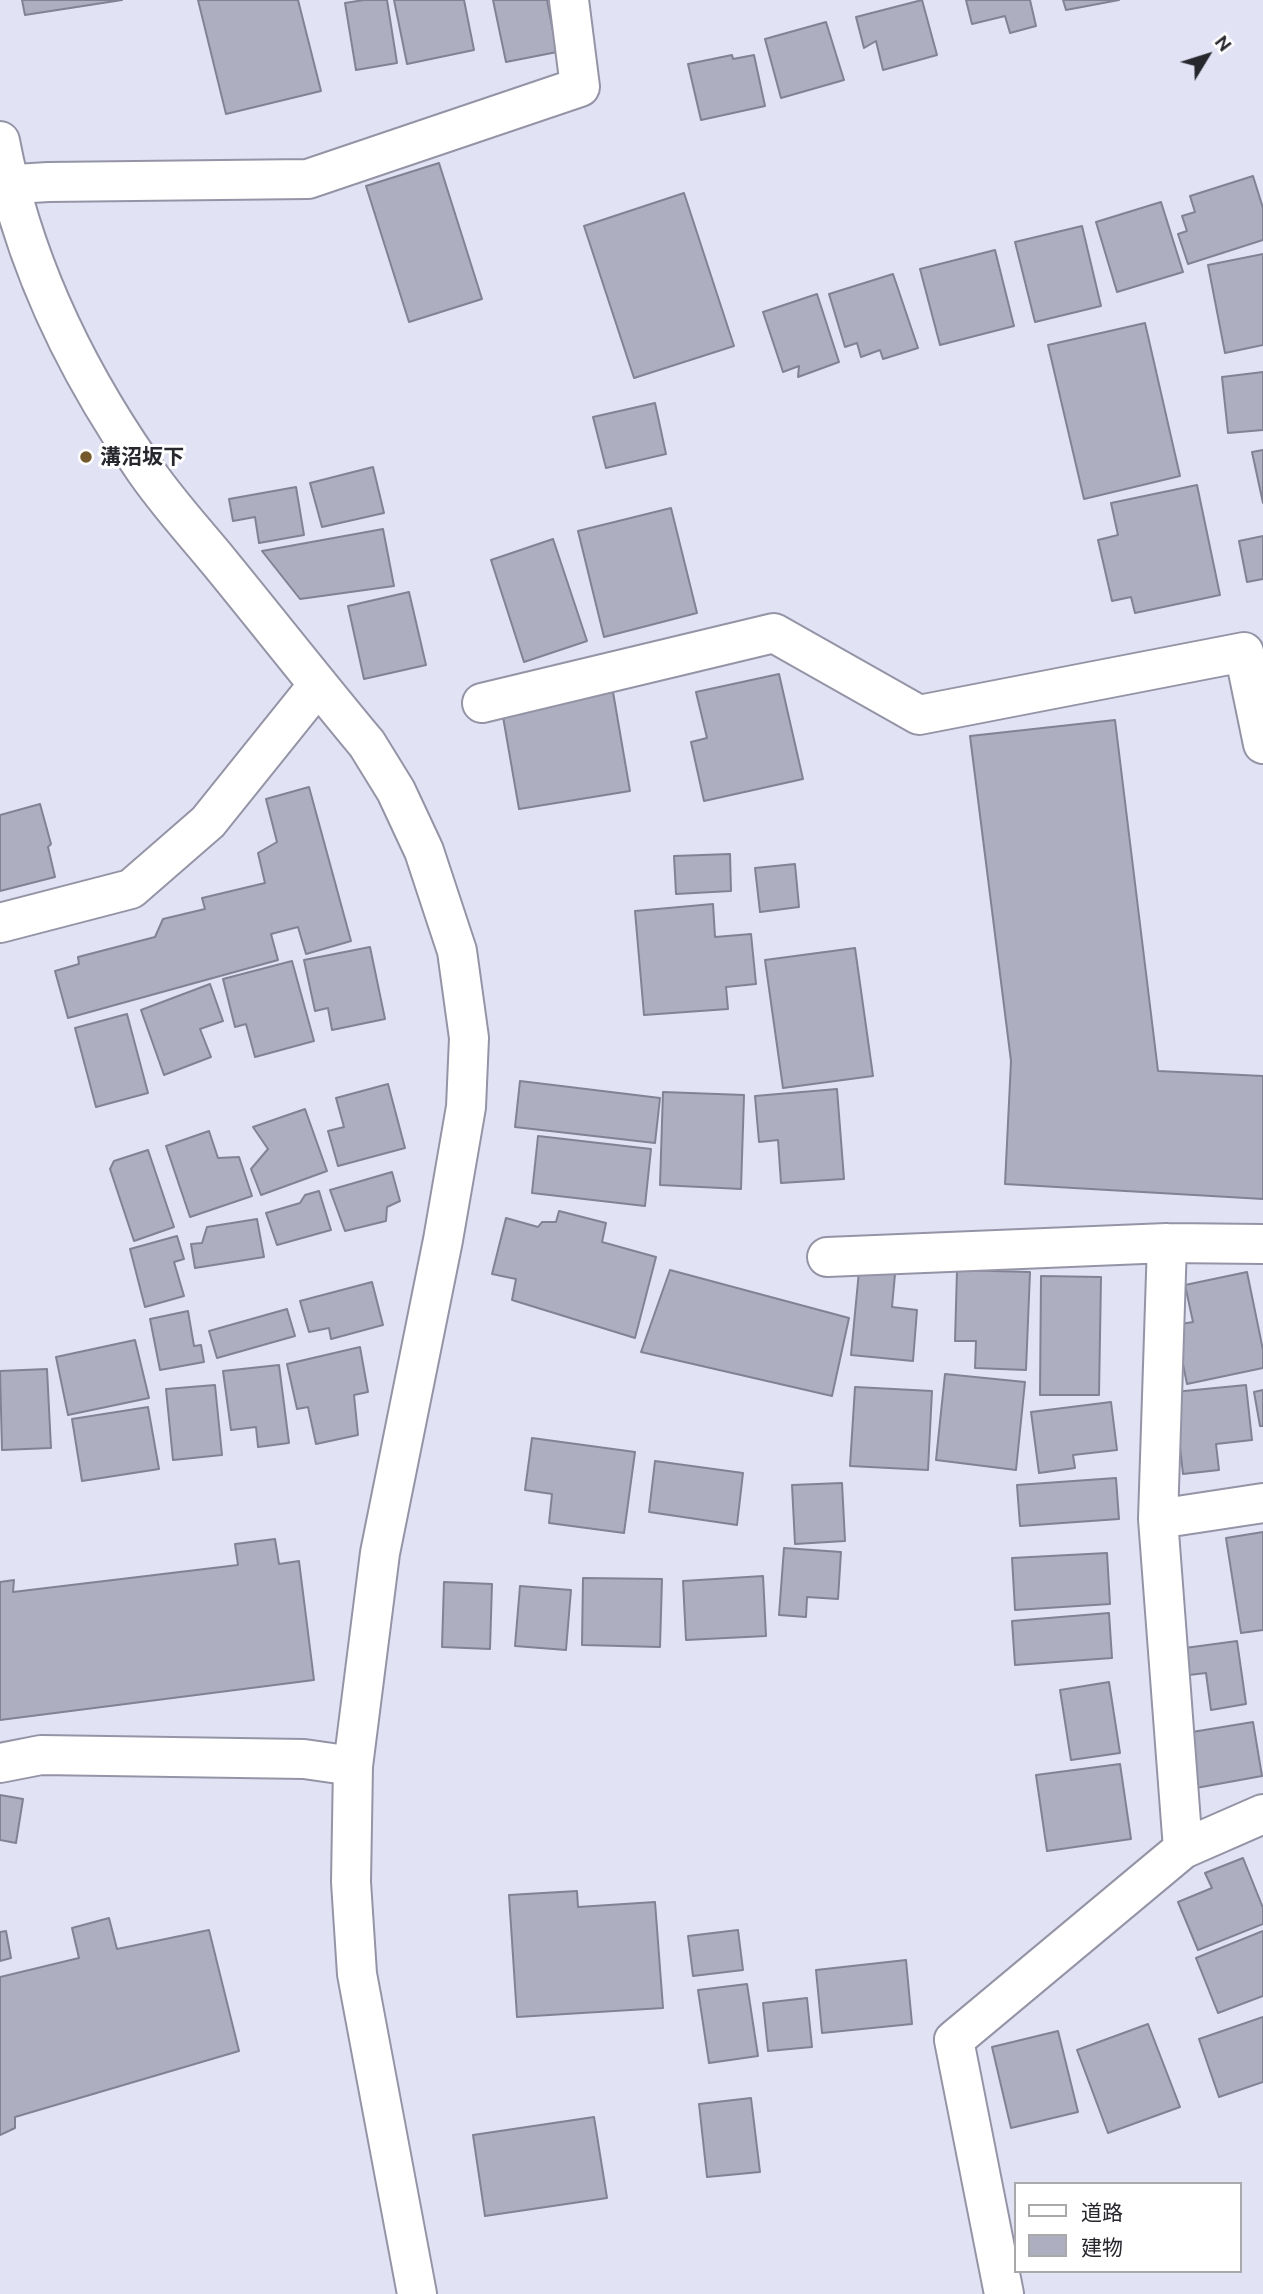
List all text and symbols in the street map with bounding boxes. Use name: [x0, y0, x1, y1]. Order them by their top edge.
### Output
north arrow: [1172, 21, 1242, 91]
text: N: [1211, 31, 1237, 55]
place label: 溝沼坂下: [100, 444, 184, 470]
marker: 溝沼坂下: [78, 449, 94, 465]
legend: [1014, 2182, 1242, 2273]
text: 道路: [1081, 2200, 1123, 2224]
text: 建物: [1081, 2235, 1123, 2259]

